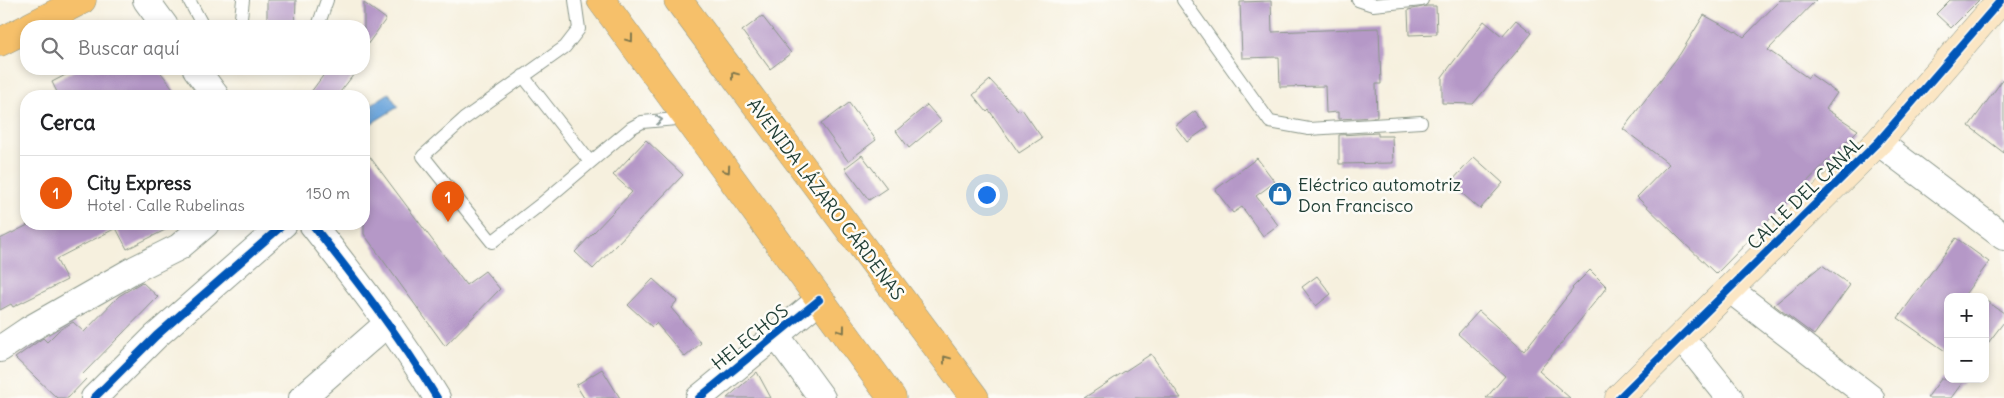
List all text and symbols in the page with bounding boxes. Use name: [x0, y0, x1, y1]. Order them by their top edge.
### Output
search box: [20, 20, 370, 75]
one-way arrow: [624, 33, 633, 43]
icon: search: [38, 34, 66, 62]
text: Buscar aquí: [78, 36, 179, 60]
one-way arrow: [731, 72, 739, 81]
street label: AVENIDA LÁZARO CÁRDENAS: [743, 94, 909, 304]
text: Cerca: [40, 109, 95, 136]
one-way arrow: [656, 115, 664, 126]
street label: CALLE DEL CANAL: [1742, 132, 1868, 254]
one-way arrow: [721, 164, 729, 173]
text: City Express: [87, 171, 191, 195]
place label: Eléctrico automotriz Don Francisco: [1298, 173, 1461, 217]
pin: 1: [432, 181, 464, 222]
shop icon: Eléctrico automotriz Don Francisco: [1267, 181, 1293, 207]
your location: [974, 182, 1000, 208]
text: 1: [53, 183, 59, 203]
text: 150 m: [306, 183, 350, 203]
text: Hotel · Calle Rubelinas: [87, 195, 245, 215]
map controls: [1944, 293, 1989, 383]
button: +: [1944, 293, 1989, 338]
street label: HELECHOS: [707, 299, 793, 375]
one-way arrow: [836, 324, 844, 333]
button: −: [1944, 338, 1989, 383]
one-way arrow: [943, 355, 952, 365]

